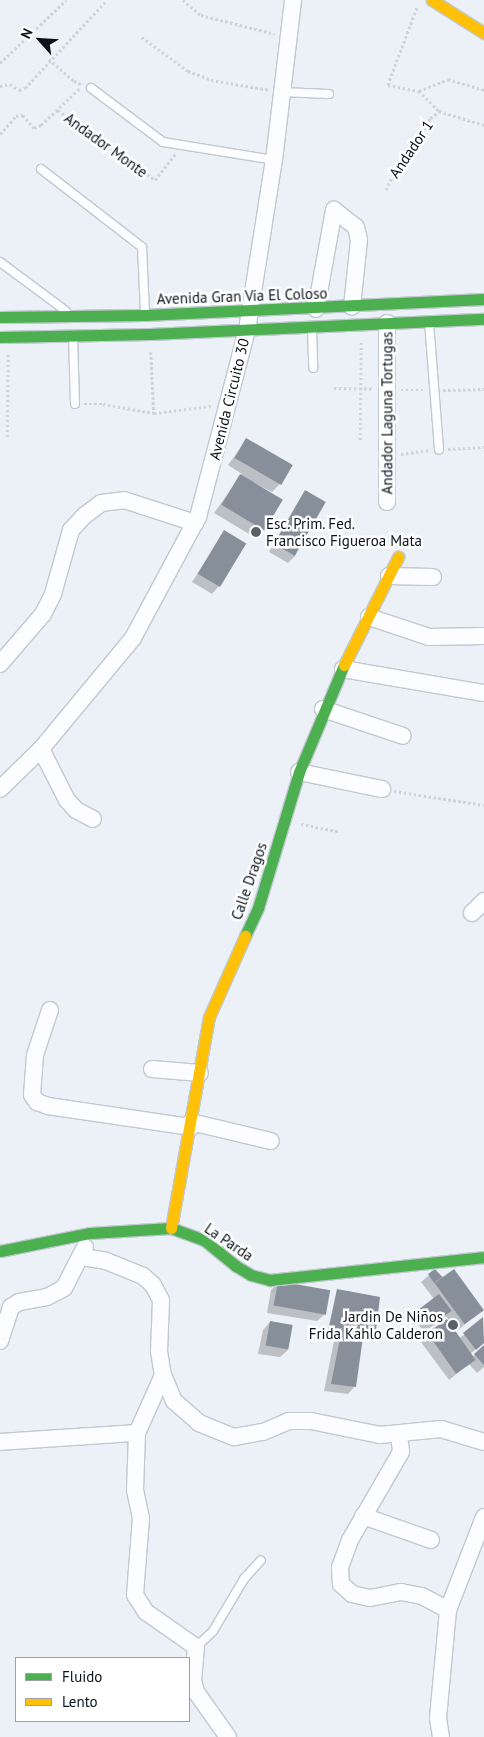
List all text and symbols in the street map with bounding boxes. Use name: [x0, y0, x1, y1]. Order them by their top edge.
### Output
north arrow: [15, 15, 65, 65]
text: N: [16, 25, 37, 42]
street label: Andador Monte: [61, 109, 151, 181]
street label: Andador 1: [385, 117, 437, 181]
street label: Avenida Gran Vía El Coloso: [156, 284, 328, 308]
street label: Andador Laguna Tortugas: [378, 331, 396, 495]
street label: Avenida Circuito 30: [205, 336, 253, 462]
place label: Esc. Prim. Fed. Francisco Figueroa Mata: [266, 514, 422, 549]
marker: Esc. Prim. Fed. Francisco Figueroa Mata: [250, 526, 262, 538]
street label: Calle Dragos: [227, 840, 271, 922]
street label: La Parda: [201, 1219, 257, 1265]
place label: Jardin De Niños Frida Kahlo Calderon: [309, 1307, 443, 1342]
marker: Jardin De Niños Frida Kahlo Calderon: [447, 1319, 459, 1331]
legend: [15, 1657, 190, 1722]
text: Fluido: [62, 1667, 102, 1686]
text: Lento: [62, 1692, 98, 1711]

